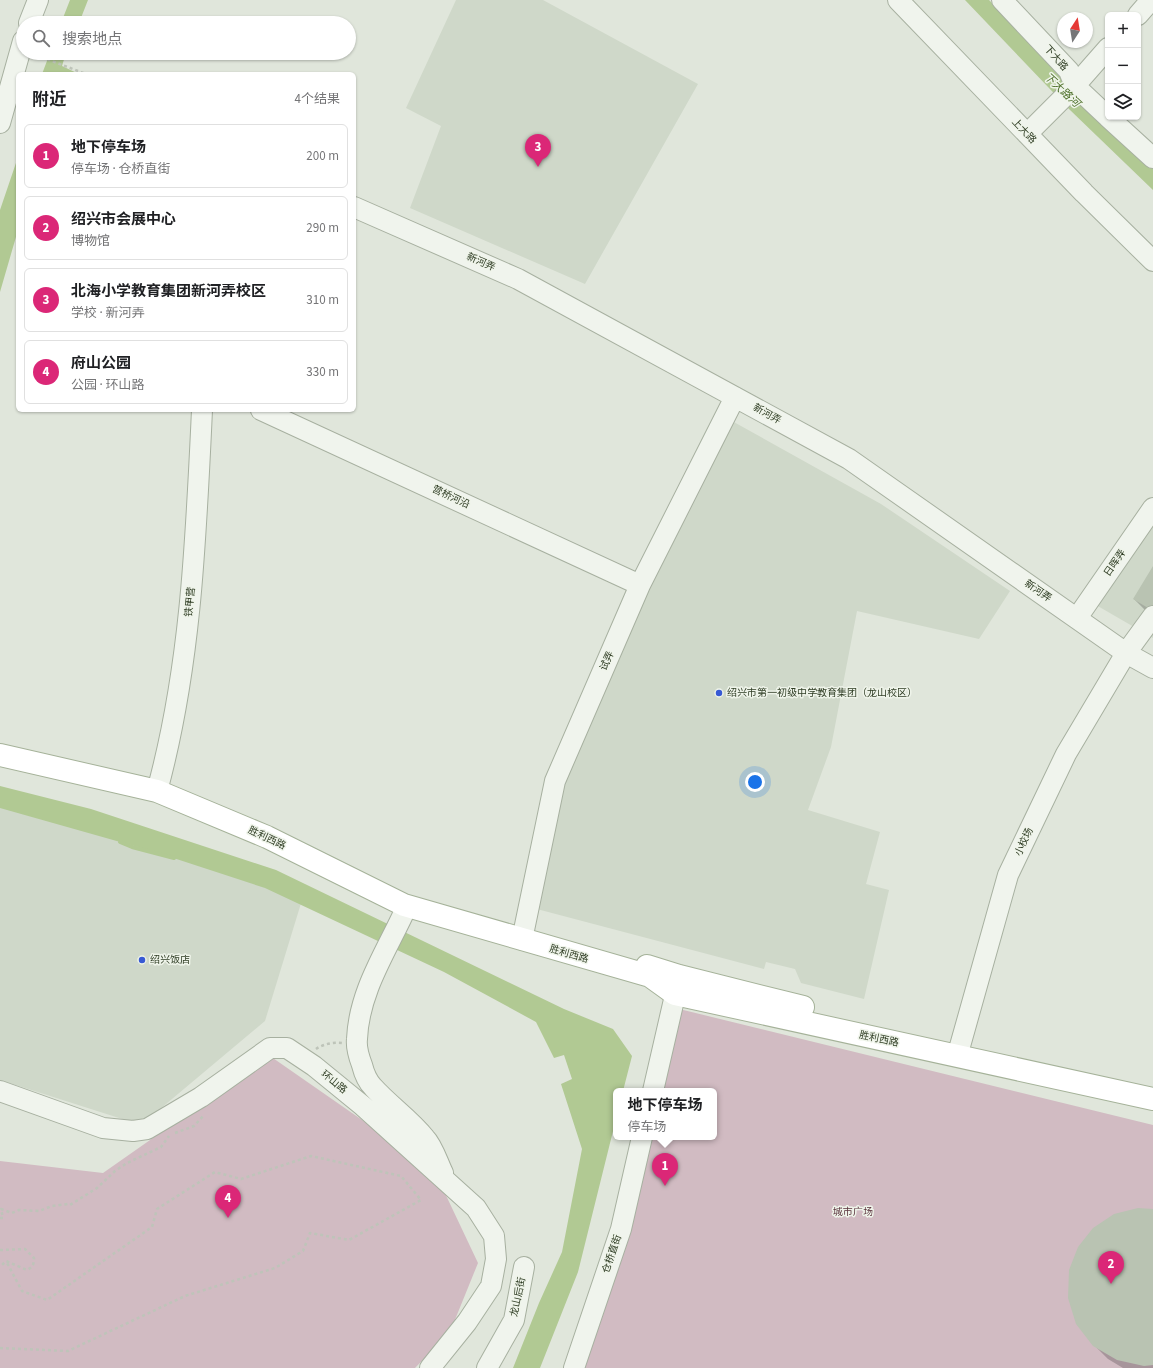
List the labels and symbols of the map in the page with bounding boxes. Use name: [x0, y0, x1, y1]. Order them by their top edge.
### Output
north arrow: [1057, 12, 1093, 48]
street label: 下大路: [1041, 42, 1071, 74]
water label: 下大路河: [1041, 70, 1085, 112]
street label: 上大路: [1009, 115, 1039, 147]
pin: 3: [525, 134, 551, 167]
street label: 新河弄: [464, 250, 498, 274]
street label: 新河弄: [750, 401, 784, 427]
street label: 营桥河沿: [430, 482, 472, 512]
street label: 日晖弄: [1101, 547, 1129, 579]
street label: 新河弄: [1022, 577, 1054, 605]
street label: 铁甲营: [181, 586, 199, 618]
street label: 试弄: [597, 649, 617, 673]
place label: 绍兴市第一初级中学教育集团（龙山校区）: [727, 686, 917, 700]
marker: 绍兴市第一初级中学教育集团（龙山校区）: [714, 688, 724, 698]
your location: [745, 772, 765, 792]
street label: 胜利西路: [246, 823, 288, 853]
street label: 小校场: [1011, 825, 1037, 859]
street label: 胜利西路: [548, 942, 590, 966]
place label: 绍兴饭店: [150, 953, 190, 967]
marker: 绍兴饭店: [137, 955, 147, 965]
street label: 胜利西路: [858, 1028, 900, 1050]
street label: 环山路: [318, 1067, 350, 1097]
pin: 1: [652, 1153, 678, 1186]
pin: 4: [215, 1185, 241, 1218]
park label: 城市广场: [833, 1205, 873, 1219]
street label: 仓桥直街: [599, 1233, 625, 1275]
pin: 2: [1098, 1251, 1124, 1284]
street label: 龙山后街: [507, 1276, 529, 1318]

